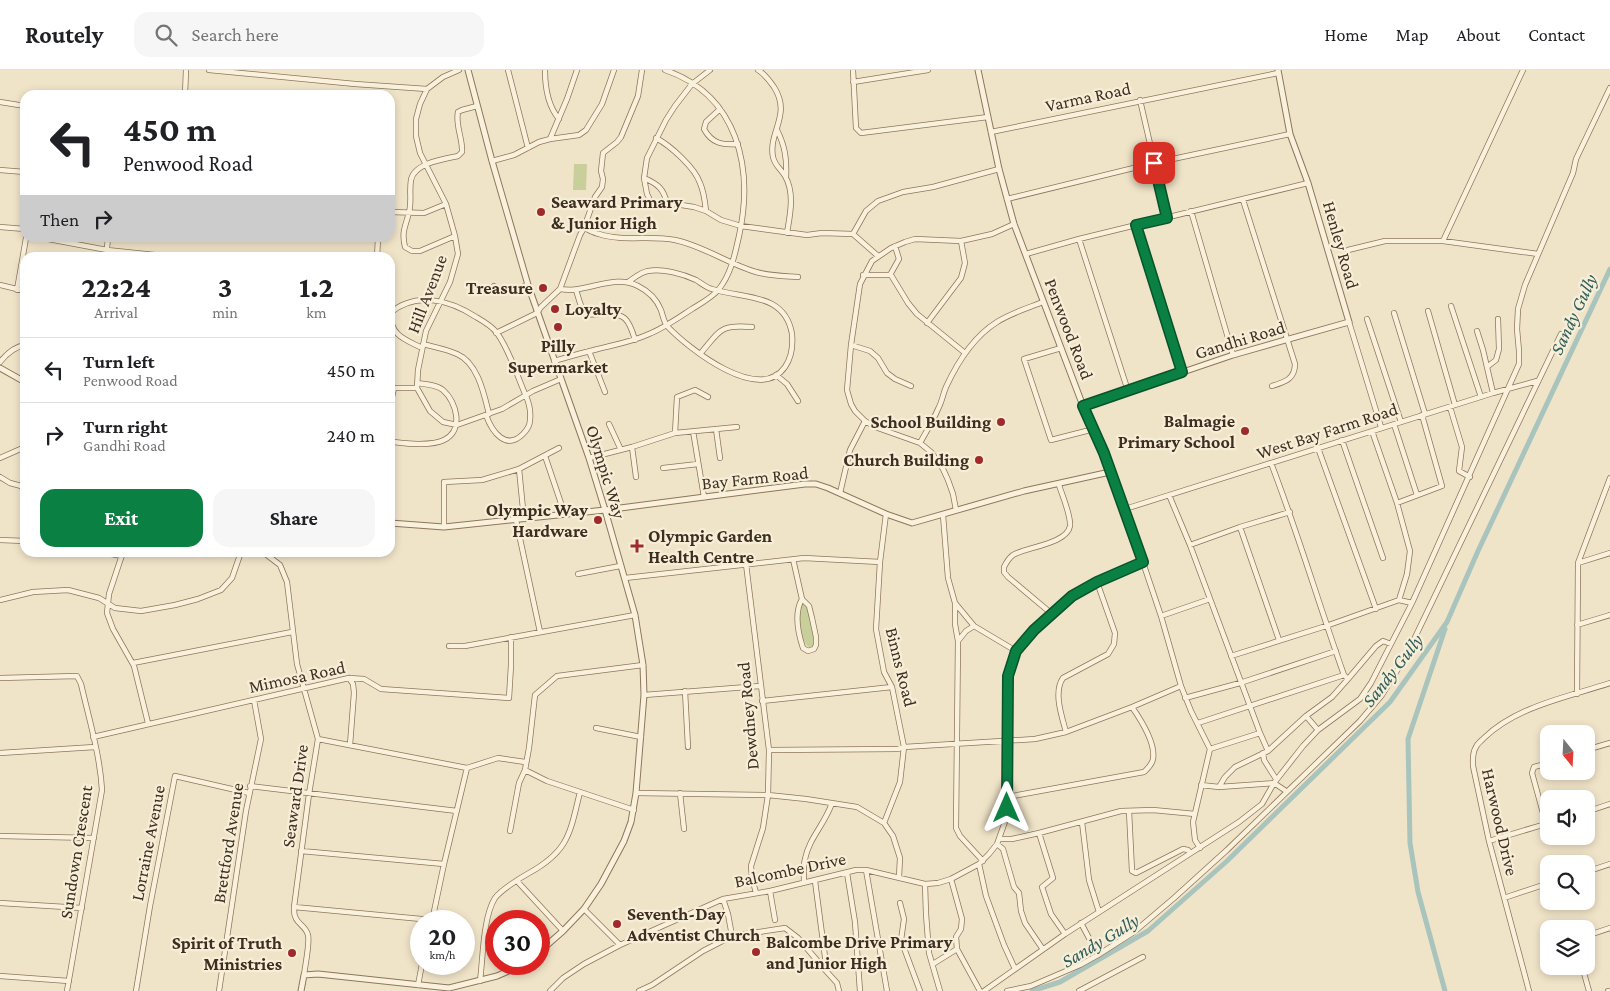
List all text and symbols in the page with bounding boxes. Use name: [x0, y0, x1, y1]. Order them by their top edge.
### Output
search box: [134, 12, 484, 57]
text: Routely: [25, 21, 104, 48]
icon: search: [152, 21, 180, 49]
text: Search here: [192, 24, 279, 45]
text: Home: [1325, 25, 1368, 45]
text: Map: [1396, 25, 1428, 45]
text: About: [1456, 25, 1500, 45]
text: Contact: [1528, 25, 1585, 45]
street label: Varma Road: [1043, 78, 1133, 116]
icon: left: [40, 110, 105, 175]
text: 450 m: [123, 110, 216, 149]
pin: [1133, 142, 1175, 184]
icon: arrive: [1140, 149, 1168, 177]
text: Penwood Road: [123, 151, 253, 176]
place label: Seaward Primary & Junior High: [551, 192, 683, 233]
street label: Henley Road: [1319, 199, 1363, 292]
icon: right: [89, 205, 117, 233]
marker: Seaward Primary & Junior High: [535, 206, 547, 218]
text: Then: [40, 209, 79, 230]
street label: Hill Avenue: [403, 252, 451, 336]
text: 22:24: [81, 270, 151, 303]
text: 3: [218, 270, 232, 303]
text: 1.2: [299, 270, 334, 303]
water label: Sandy Gully: [1546, 271, 1601, 358]
street label: Penwood Road: [1041, 276, 1098, 383]
place label: Treasure: [466, 278, 533, 298]
marker: Treasure: [537, 282, 549, 294]
place label: Loyalty: [565, 299, 622, 319]
marker: Loyalty: [549, 303, 561, 315]
text: Arrival: [94, 304, 138, 321]
text: min: [212, 304, 238, 321]
text: km: [306, 304, 327, 321]
street label: Gandhi Road: [1193, 317, 1288, 363]
marker: Pilly Supermarket: [552, 321, 564, 333]
place label: Pilly Supermarket: [508, 336, 609, 377]
text: Turn left: [83, 351, 155, 372]
icon: left: [40, 356, 68, 384]
text: 450 m: [327, 360, 375, 381]
text: Penwood Road: [83, 372, 178, 389]
street label: West Bay Farm Road: [1254, 399, 1401, 463]
place label: Balmagie Primary School: [1118, 411, 1235, 452]
place label: School Building: [870, 412, 991, 432]
text: Turn right: [83, 416, 168, 437]
marker: School Building: [995, 416, 1007, 428]
icon: right: [40, 421, 68, 449]
street label: Olympic Way: [582, 423, 630, 522]
text: 240 m: [327, 425, 375, 446]
marker: Balmagie Primary School: [1239, 425, 1251, 437]
text: Gandhi Road: [83, 437, 166, 454]
place label: Church Building: [843, 450, 969, 470]
marker: Church Building: [973, 454, 985, 466]
street label: Bay Farm Road: [701, 462, 810, 494]
button: Exit: [40, 489, 203, 547]
button: Share: [213, 489, 375, 547]
place label: Olympic Way Hardware: [486, 500, 588, 541]
marker: Olympic Way Hardware: [592, 514, 604, 526]
place label: Olympic Garden Health Centre: [648, 526, 773, 567]
marker: Olympic Garden Health Centre: [630, 539, 644, 553]
street label: Binns Road: [882, 625, 921, 709]
water label: Sandy Gully: [1358, 630, 1427, 711]
street label: Mimosa Road: [247, 657, 348, 697]
street label: Dewdney Road: [733, 661, 763, 771]
north arrow: [1540, 725, 1595, 780]
map controls: [1540, 725, 1595, 975]
street label: Seaward Drive: [278, 743, 312, 849]
street label: Harwood Drive: [1478, 766, 1522, 878]
street label: Brettford Avenue: [209, 781, 247, 905]
position arrow: [980, 781, 1032, 833]
street label: Sundown Crescent: [56, 783, 97, 920]
street label: Lorraine Avenue: [127, 783, 169, 903]
button: sound: [1540, 790, 1595, 845]
street label: Balcombe Drive: [732, 848, 848, 892]
button: search: [1540, 855, 1595, 910]
place label: Seventh-Day Adventist Church: [626, 904, 761, 945]
water label: Sandy Gully: [1058, 909, 1143, 972]
speed limit sign: 30: [485, 910, 550, 975]
marker: Seventh-Day Adventist Church: [611, 918, 623, 930]
button: layers: [1540, 920, 1595, 975]
text: 20: [429, 923, 456, 950]
place label: Balcombe Drive Primary and Junior High: [766, 932, 953, 973]
place label: Spirit of Truth Ministries: [172, 933, 283, 974]
marker: Balcombe Drive Primary and Junior High: [750, 946, 762, 958]
marker: Spirit of Truth Ministries: [286, 947, 298, 959]
text: km/h: [430, 948, 455, 962]

